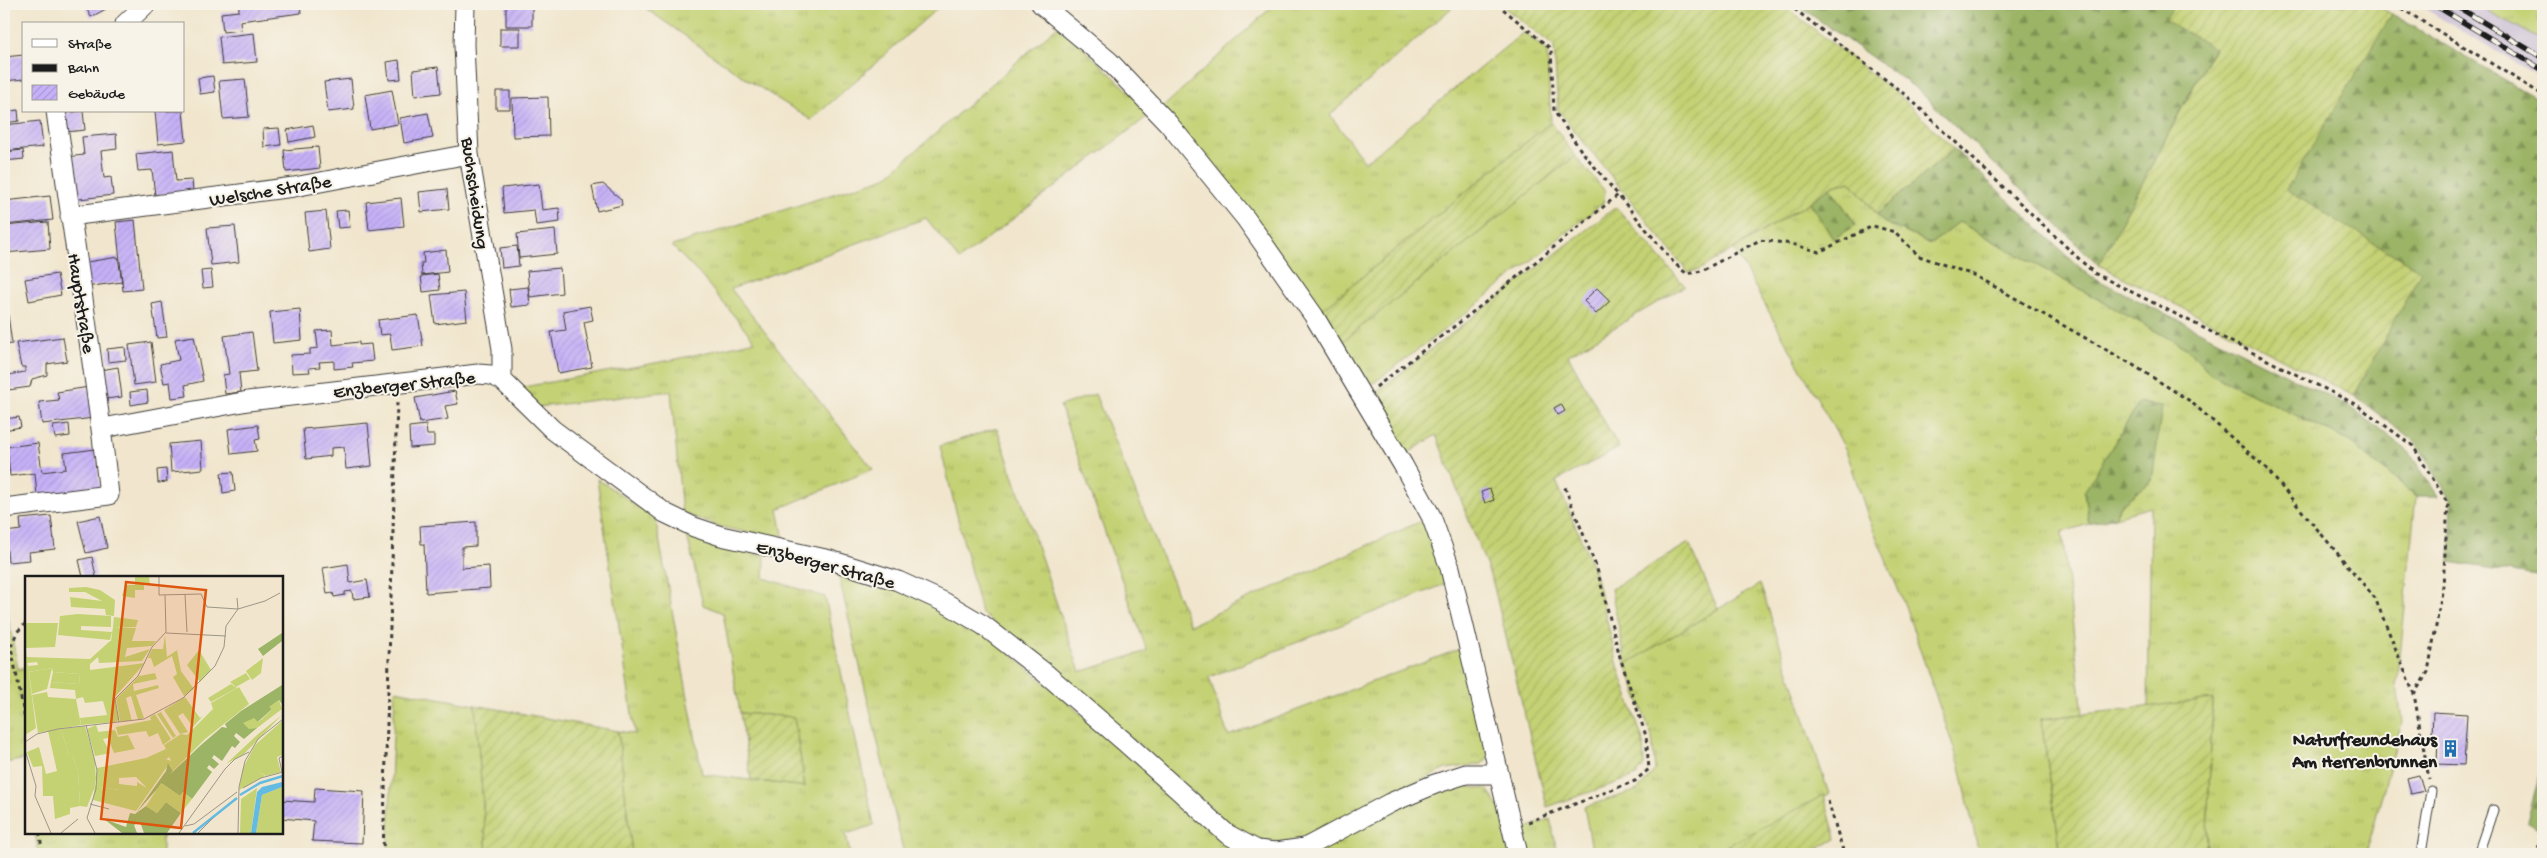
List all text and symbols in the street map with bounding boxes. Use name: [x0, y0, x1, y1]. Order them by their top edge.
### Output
legend: [22, 22, 185, 112]
text: Straße: [68, 36, 112, 54]
text: Bahn: [67, 60, 99, 78]
text: Gebäude: [68, 86, 125, 104]
street label: Buchscheidung: [454, 135, 493, 251]
street label: Welsche Straße: [208, 171, 333, 213]
street label: Hauptstraße: [60, 252, 99, 355]
street label: Enzberger Straße: [332, 368, 477, 405]
street label: Enzberger Straße: [753, 537, 897, 596]
inset map: [25, 576, 282, 833]
place label: Naturfreundehaus Am Herrenbrunnen: [2291, 730, 2438, 775]
building icon: Naturfreundehaus Am Herrenbrunnen: [2441, 739, 2461, 759]

